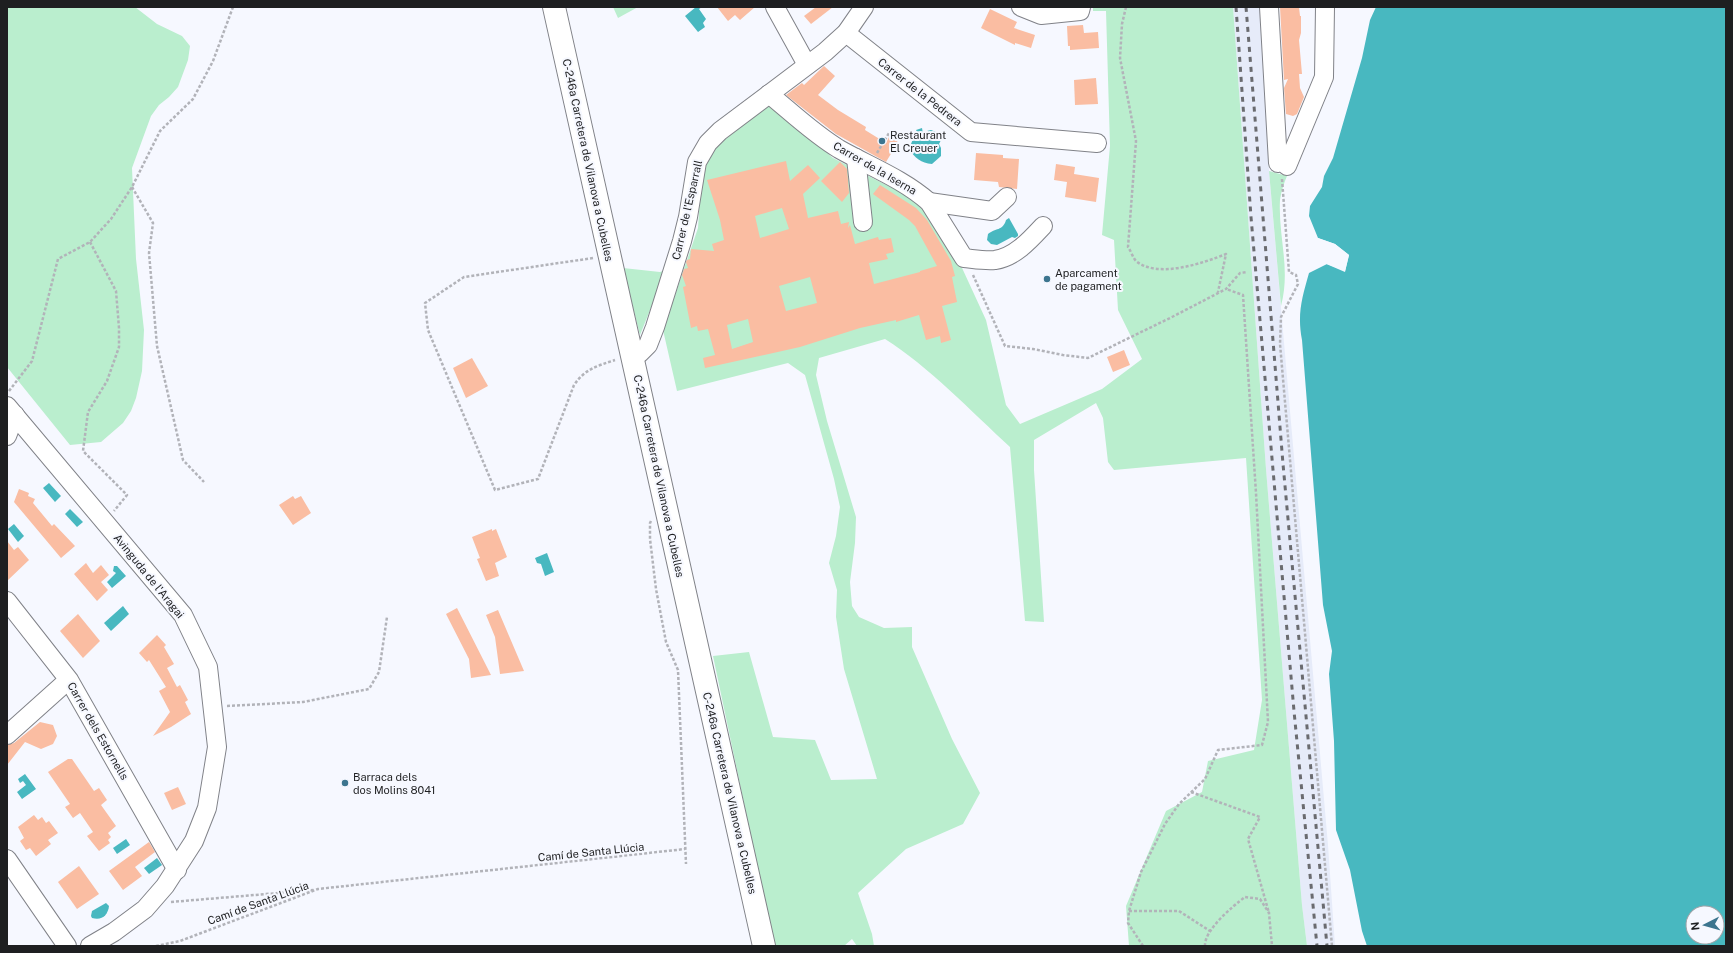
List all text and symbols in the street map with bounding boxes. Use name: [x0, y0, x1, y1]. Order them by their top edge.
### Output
street label: Carrer de la Pedrera: [876, 56, 964, 128]
street label: C-246a Carretera de Vilanova a Cubelles: [561, 58, 615, 263]
place label: Restaurant El Creuer: [890, 129, 946, 154]
marker: Restaurant El Creuer: [877, 136, 887, 146]
street label: Carrer de la Iserna: [831, 139, 919, 197]
street label: Carrer de l'Esparrall: [670, 159, 704, 261]
place label: Aparcament de pagament: [1055, 267, 1122, 292]
marker: Aparcament de pagament: [1042, 274, 1052, 284]
street label: C-246a Carretera de Vilanova a Cubelles: [632, 374, 686, 579]
street label: Avinguda de l'Aragai: [111, 532, 187, 620]
street label: Carrer dels Estornells: [65, 680, 131, 782]
street label: C-246a Carretera de Vilanova a Cubelles: [701, 691, 759, 896]
place label: Barraca dels dos Molins 8041: [353, 771, 436, 796]
marker: Barraca dels dos Molins 8041: [340, 778, 350, 788]
street label: Camí de Santa Llúcia: [537, 840, 645, 864]
street label: Camí de Santa Llúcia: [206, 879, 310, 927]
north arrow: [1685, 905, 1725, 945]
text: N: [1689, 921, 1701, 931]

